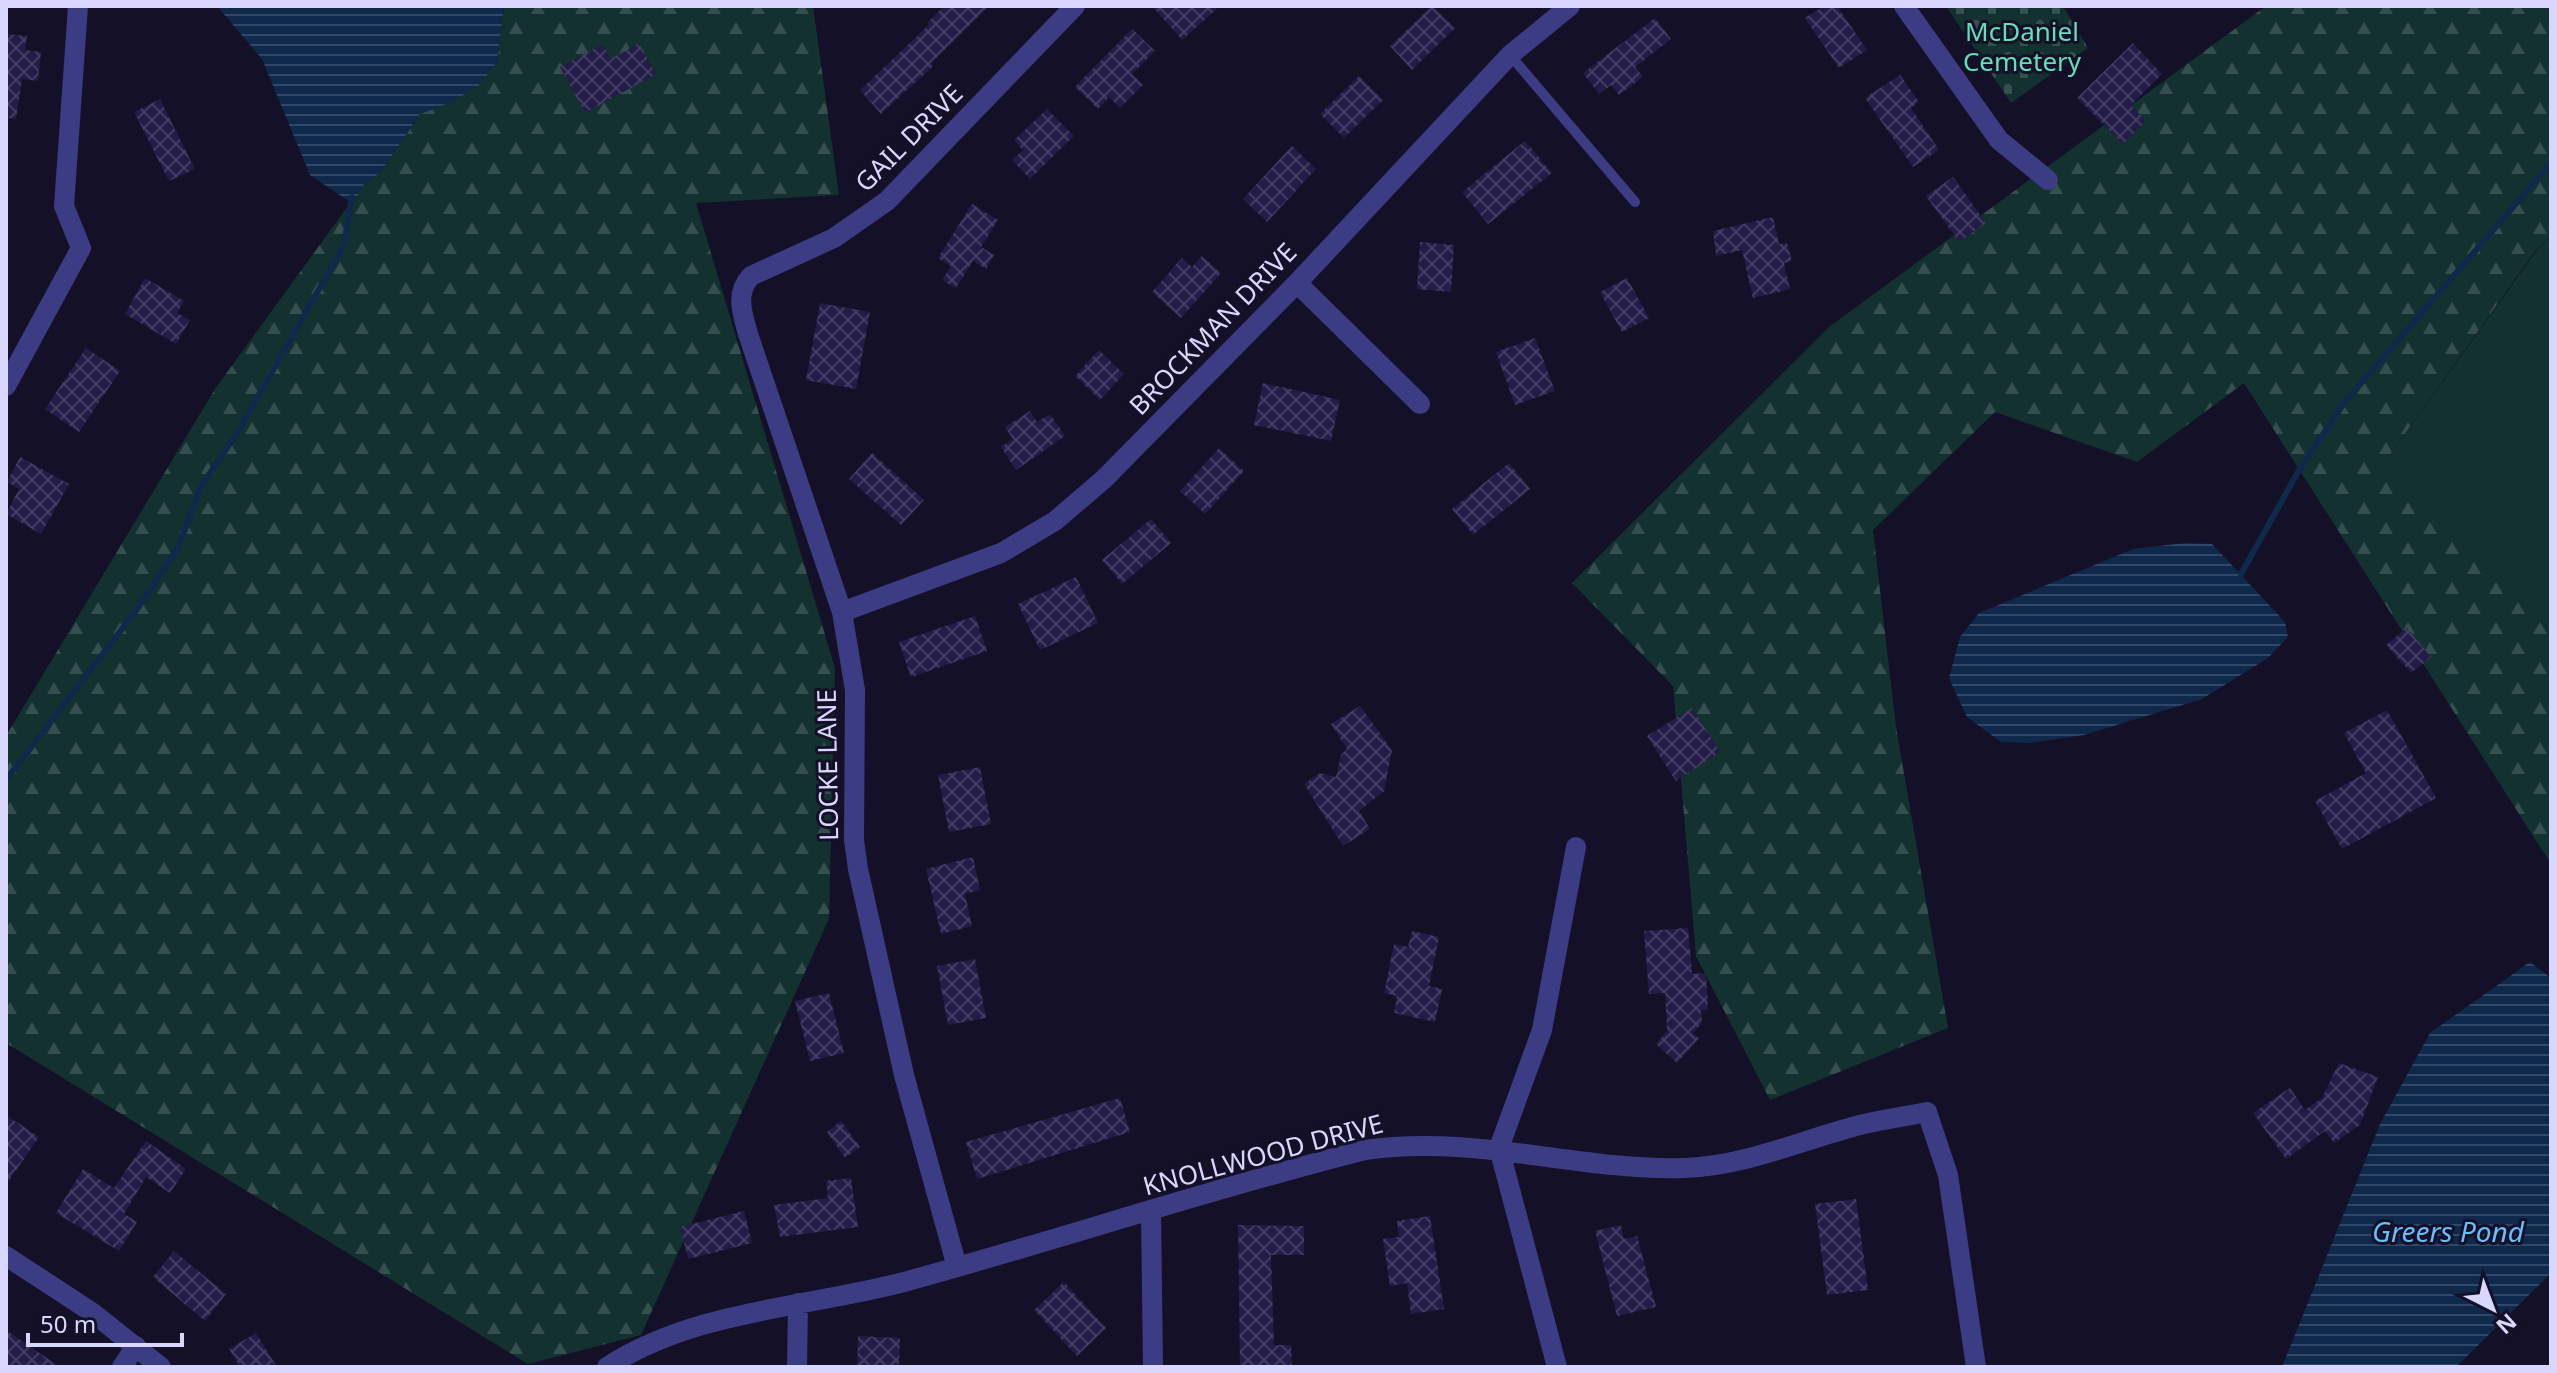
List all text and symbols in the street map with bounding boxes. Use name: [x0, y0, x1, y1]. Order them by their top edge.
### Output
park label: McDaniel Cemetery: [1963, 13, 2082, 79]
street label: GAIL DRIVE: [847, 76, 970, 199]
street label: BROCKMAN DRIVE: [1121, 234, 1304, 422]
street label: LOCKE LANE: [808, 689, 846, 841]
street label: KNOLLWOOD DRIVE: [1139, 1105, 1387, 1203]
water label: Greers Pond: [2372, 1212, 2525, 1250]
north arrow: [2453, 1269, 2533, 1349]
scale bar: [28, 1297, 182, 1347]
text: 50 m: [40, 1307, 96, 1340]
text: N: [2490, 1307, 2524, 1342]

